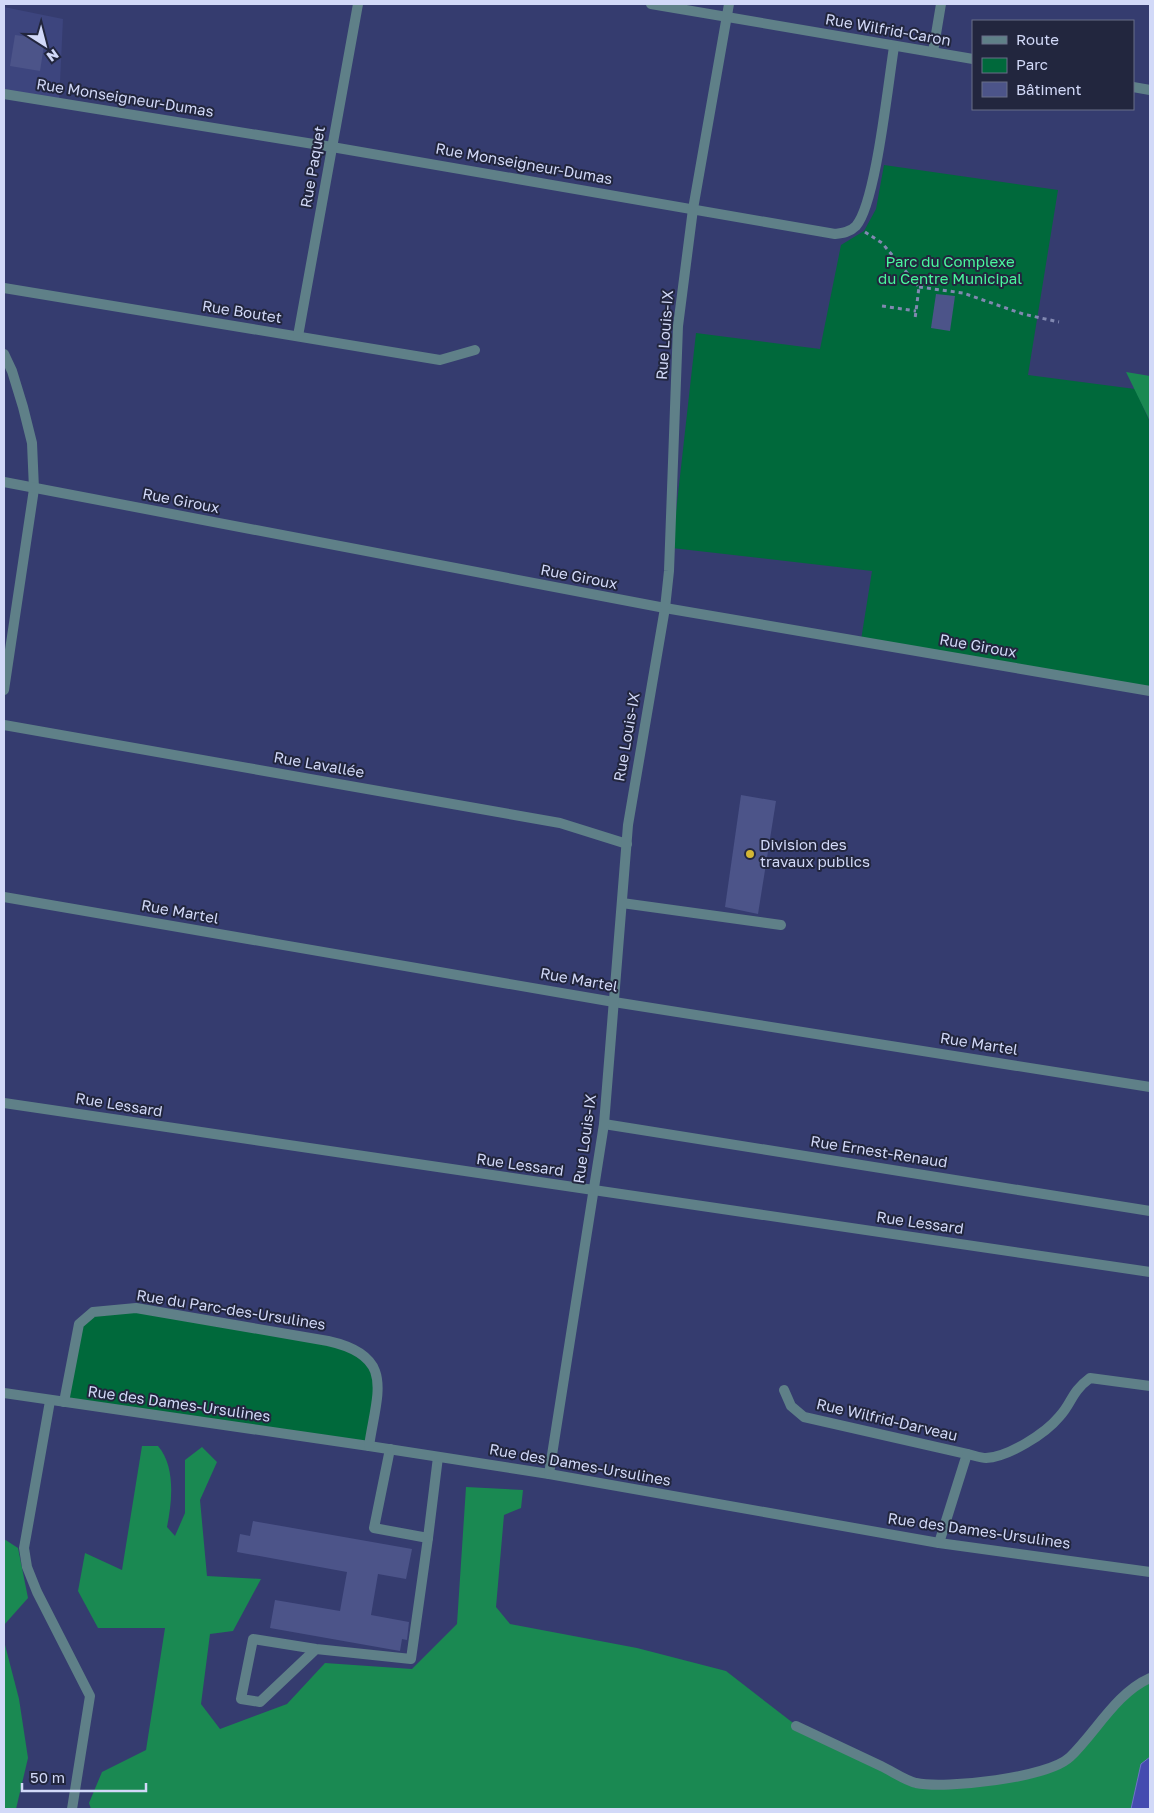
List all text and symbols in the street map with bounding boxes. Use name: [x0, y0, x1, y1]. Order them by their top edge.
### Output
street label: Rue Wilfrid-Caron: [824, 9, 952, 49]
north arrow: [20, 20, 70, 70]
legend: [972, 20, 1134, 110]
text: Route: [1016, 30, 1059, 48]
text: N: [44, 46, 62, 66]
text: Parc: [1016, 55, 1048, 73]
street label: Rue Monseigneur-Dumas: [35, 74, 215, 120]
text: Bâtiment: [1016, 80, 1081, 98]
street label: Rue Paquet: [296, 125, 328, 209]
street label: Rue Monseigneur-Dumas: [434, 139, 614, 187]
park label: Parc du Complexe du Centre Municipal: [878, 252, 1022, 287]
street label: Rue Louis-IX: [652, 289, 676, 381]
street label: Rue Boutet: [201, 296, 283, 326]
street label: Rue Giroux: [141, 484, 221, 516]
street label: Rue Giroux: [539, 560, 619, 592]
street label: Rue Giroux: [938, 629, 1018, 661]
street label: Rue Louis-IX: [609, 691, 643, 783]
street label: Rue Lavallée: [273, 747, 366, 781]
place label: Division des travaux publics: [760, 835, 870, 870]
marker: Division des travaux publics: [744, 848, 756, 860]
street label: Rue Martel: [140, 895, 221, 927]
street label: Rue Martel: [539, 963, 620, 995]
street label: Rue Martel: [939, 1028, 1020, 1058]
street label: Rue Lessard: [74, 1088, 164, 1120]
street label: Rue Louis-IX: [569, 1093, 599, 1185]
street label: Rue Ernest-Renaud: [809, 1131, 949, 1171]
street label: Rue Lessard: [475, 1149, 565, 1179]
street label: Rue Lessard: [875, 1207, 965, 1237]
street label: Rue du Parc-des-Ursulines: [135, 1285, 327, 1333]
street label: Rue des Dames-Ursulines: [87, 1381, 272, 1425]
street label: Rue Wilfrid-Darveau: [815, 1394, 960, 1444]
street label: Rue des Dames-Ursulines: [488, 1439, 672, 1489]
street label: Rue des Dames-Ursulines: [887, 1508, 1072, 1552]
scale bar: [22, 1760, 146, 1792]
text: 50 m: [30, 1768, 65, 1786]

